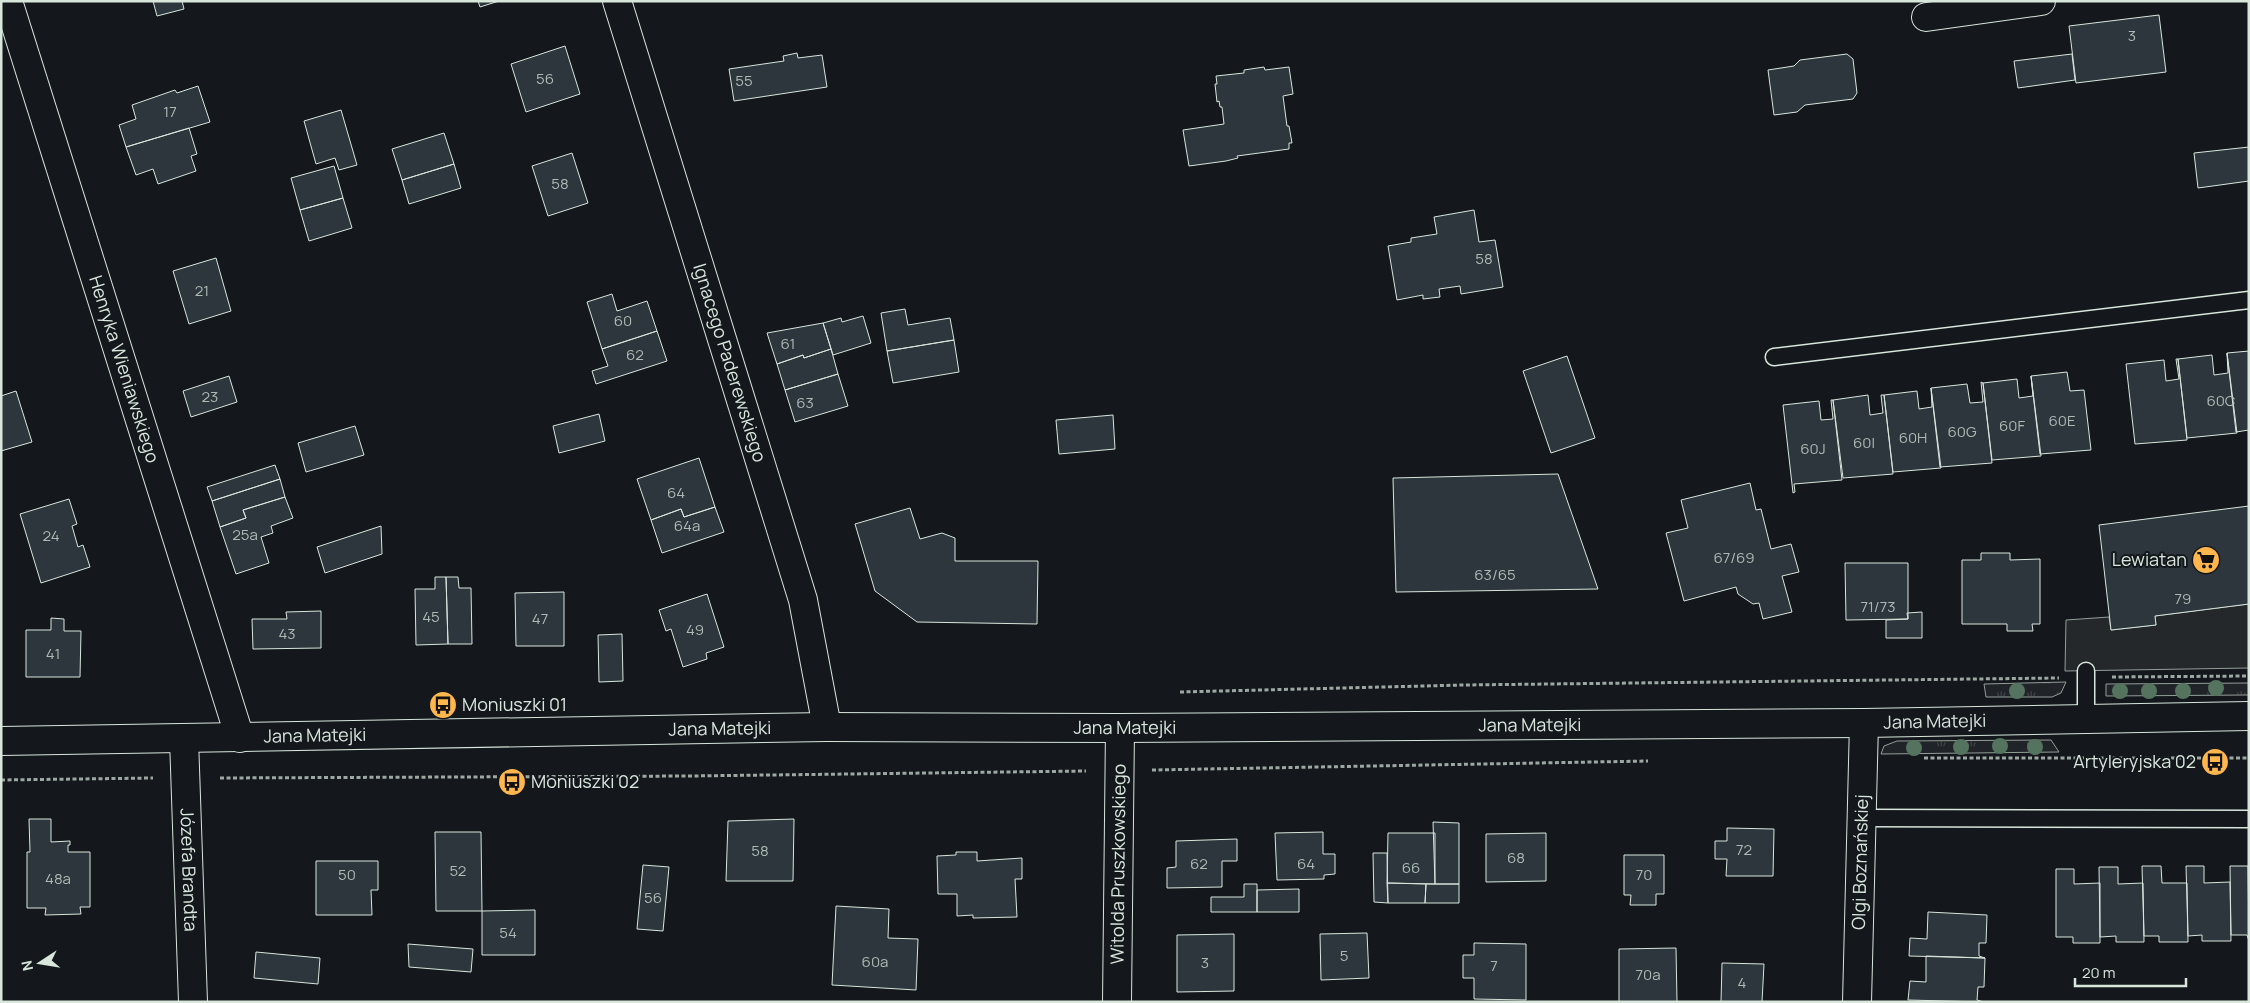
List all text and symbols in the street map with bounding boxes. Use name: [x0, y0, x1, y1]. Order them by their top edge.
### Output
house number: 3: [2128, 25, 2136, 46]
house number: 56: [536, 68, 554, 89]
house number: 55: [735, 70, 753, 91]
house number: 17: [163, 101, 177, 122]
house number: 58: [551, 173, 569, 194]
house number: 58: [1475, 248, 1493, 269]
street label: Ignacego Paderewskiego: [688, 260, 772, 465]
street label: Henryka Wieniawskiego: [84, 272, 166, 466]
house number: 21: [195, 280, 209, 301]
house number: 60: [614, 310, 632, 331]
house number: 61: [781, 333, 795, 354]
house number: 62: [626, 344, 644, 365]
house number: 23: [202, 386, 218, 407]
house number: 60C: [2206, 390, 2236, 411]
house number: 63: [796, 392, 814, 413]
house number: 60E: [2048, 410, 2076, 431]
house number: 60F: [1999, 415, 2025, 436]
house number: 60G: [1947, 421, 1977, 442]
house number: 60H: [1899, 427, 1927, 448]
house number: 60I: [1853, 432, 1875, 453]
house number: 60J: [1800, 438, 1826, 459]
house number: 64: [667, 482, 685, 503]
house number: 64a: [674, 515, 700, 536]
house number: 25a: [232, 524, 258, 545]
house number: 24: [42, 525, 60, 546]
supermarket icon: Lewiatan: [2191, 545, 2221, 575]
house number: 67/69: [1713, 547, 1755, 568]
place label: Lewiatan: [2112, 547, 2187, 571]
house number: 63/65: [1474, 564, 1516, 585]
house number: 79: [2175, 588, 2191, 609]
house number: 71/73: [1860, 596, 1896, 617]
house number: 45: [422, 606, 440, 627]
house number: 47: [532, 608, 548, 629]
house number: 49: [686, 619, 704, 640]
house number: 43: [278, 623, 296, 644]
house number: 41: [46, 643, 60, 664]
bus stop icon: Moniuszki 01: [428, 690, 458, 720]
place label: Moniuszki 01: [462, 692, 567, 716]
street label: Jana Matejki: [1883, 708, 1986, 734]
street label: Jana Matejki: [1478, 712, 1581, 737]
street label: Jana Matejki: [668, 715, 771, 741]
street label: Jana Matejki: [1073, 715, 1176, 739]
street label: Jana Matejki: [263, 722, 367, 748]
bus stop icon: Artyleryjska 02: [2200, 747, 2230, 777]
place label: Artyleryjska 02: [2073, 749, 2196, 773]
street label: Witolda Pruszkowskiego: [1104, 764, 1131, 964]
bus stop icon: Moniuszki 02: [497, 767, 527, 797]
place label: Moniuszki 02: [531, 769, 639, 793]
street label: Olgi Boznańskiej: [1846, 794, 1873, 930]
street label: Józefa Brandta: [175, 808, 204, 932]
house number: 72: [1736, 839, 1752, 860]
house number: 58: [751, 840, 769, 861]
house number: 68: [1507, 847, 1525, 868]
house number: 62: [1190, 853, 1208, 874]
house number: 64: [1297, 853, 1315, 874]
house number: 66: [1402, 857, 1420, 878]
house number: 52: [450, 860, 466, 881]
house number: 50: [338, 864, 356, 885]
house number: 70: [1636, 864, 1652, 885]
house number: 48a: [45, 868, 71, 889]
house number: 56: [644, 887, 662, 908]
house number: 54: [499, 922, 517, 943]
north arrow: [15, 938, 65, 988]
house number: 5: [1340, 945, 1348, 966]
house number: 60a: [862, 951, 888, 972]
house number: 3: [1201, 952, 1209, 973]
house number: 7: [1490, 955, 1498, 976]
scale bar: [2075, 956, 2186, 988]
text: N: [16, 959, 37, 973]
text: 20 m: [2082, 962, 2115, 983]
house number: 70a: [1635, 964, 1661, 985]
house number: 4: [1738, 972, 1747, 993]

